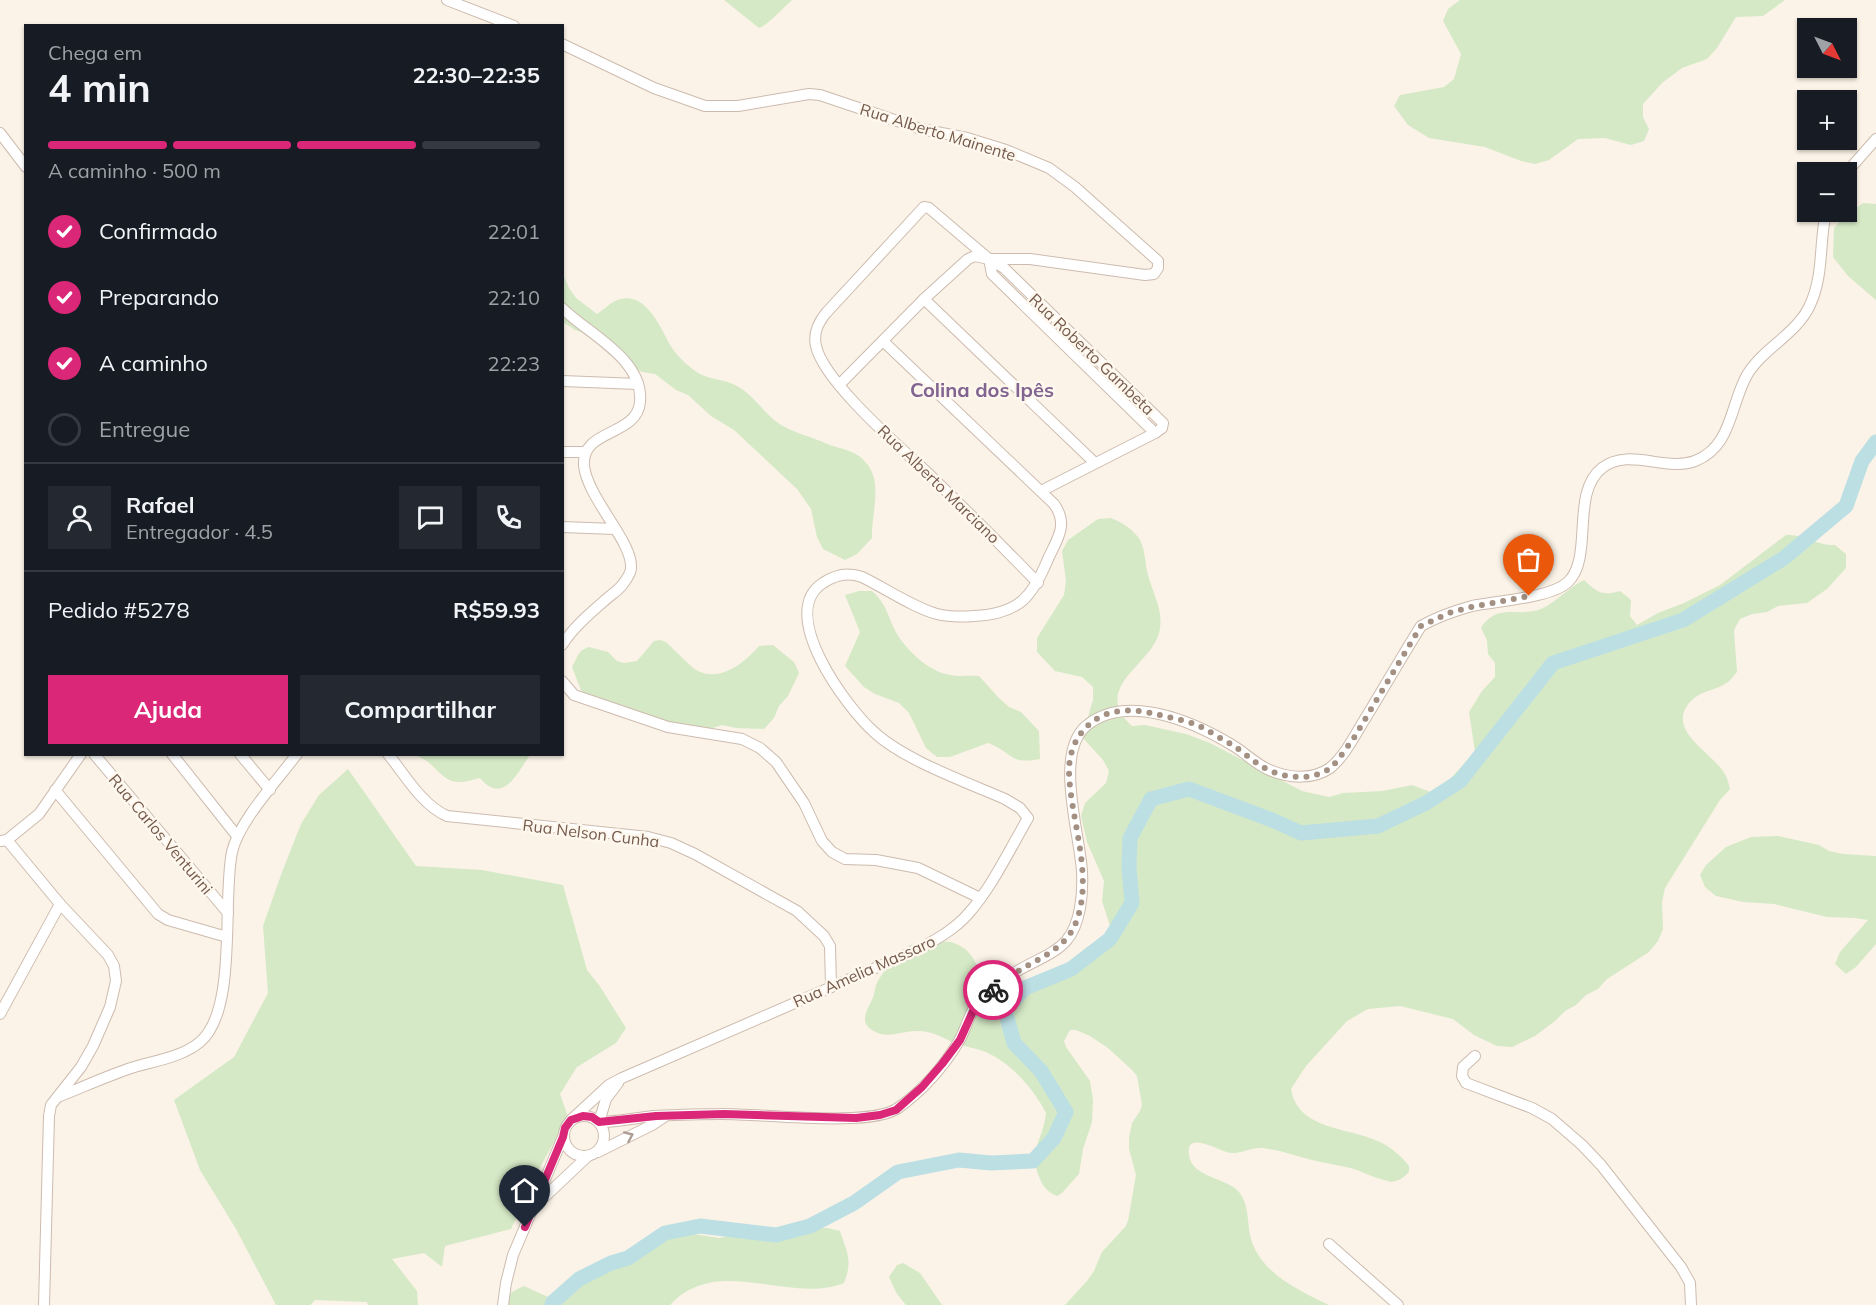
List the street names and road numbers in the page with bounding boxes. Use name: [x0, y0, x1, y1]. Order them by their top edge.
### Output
street label: Rua Alberto Mainente: [858, 99, 1018, 165]
street label: Rua Roberto Gambeta: [1025, 289, 1159, 419]
street label: Rua Alberto Marciano: [874, 421, 1004, 547]
street label: Rua Carlos Venturini: [105, 770, 217, 898]
street label: Rua Nelson Cunha: [522, 815, 660, 851]
street label: Rua Amelia Massaro: [790, 931, 938, 1011]

